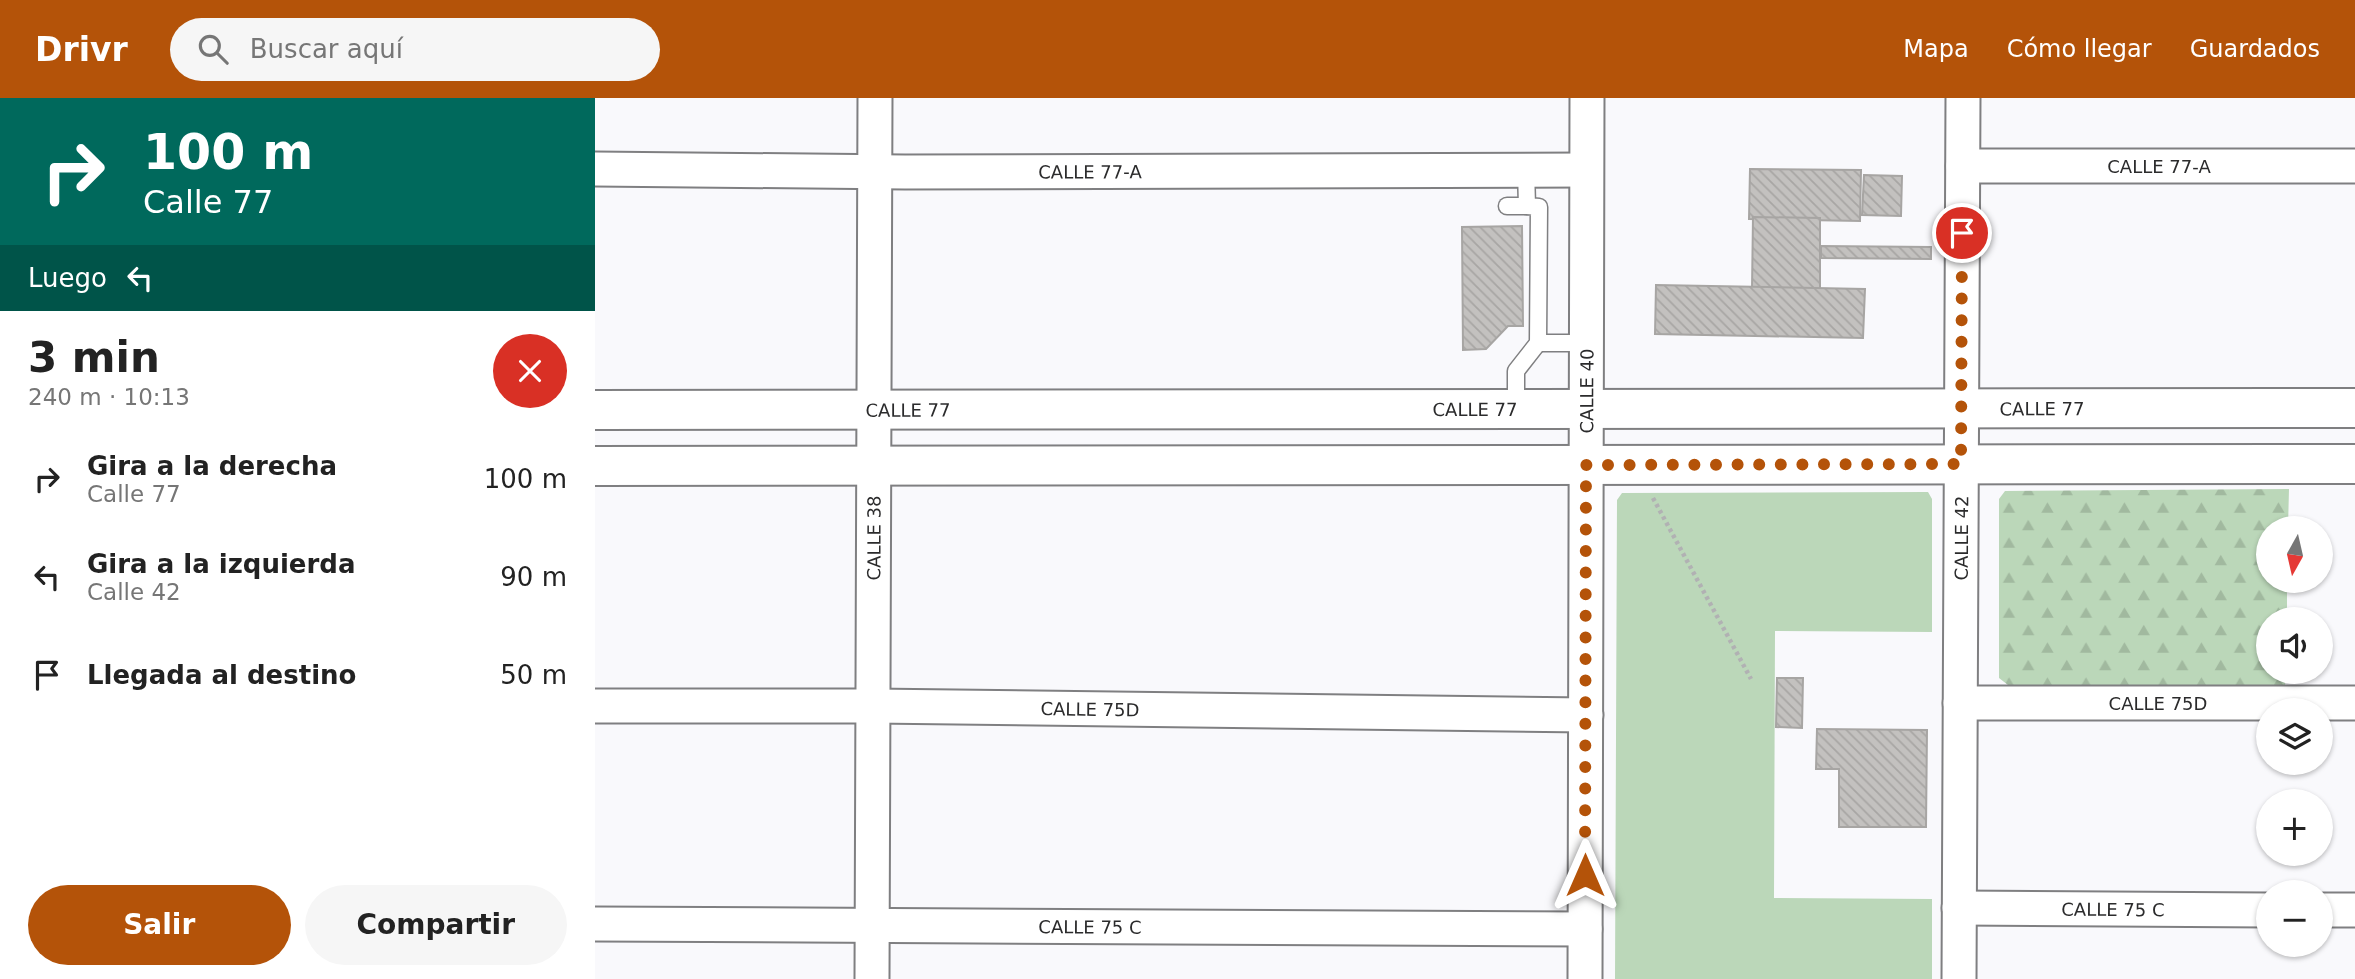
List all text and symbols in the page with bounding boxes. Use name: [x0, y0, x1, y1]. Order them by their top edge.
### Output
search box: [170, 18, 660, 81]
text: Drivr: [35, 30, 128, 69]
icon: search: [194, 30, 232, 68]
text: Buscar aquí: [250, 34, 403, 64]
text: Mapa: [1903, 35, 1969, 63]
text: Cómo llegar: [2007, 35, 2152, 63]
text: Guardados: [2190, 35, 2320, 63]
text: 100 m: [143, 124, 313, 181]
icon: right: [28, 126, 119, 217]
street label: CALLE 77-A: [2107, 156, 2211, 177]
street label: CALLE 77-A: [1038, 161, 1142, 182]
text: Calle 77: [143, 183, 273, 221]
pin: [1932, 203, 1992, 263]
icon: arrive: [1943, 214, 1981, 252]
icon: left: [121, 259, 159, 297]
text: Luego: [28, 263, 107, 293]
text: 3 min: [28, 333, 160, 382]
button: close: [493, 334, 567, 408]
street label: CALLE 40: [1576, 348, 1597, 434]
text: 240 m · 10:13: [28, 384, 190, 410]
street label: CALLE 77: [1432, 398, 1518, 420]
street label: CALLE 77: [1999, 398, 2085, 419]
street label: CALLE 77: [865, 399, 951, 420]
text: Gira a la derecha: [87, 451, 337, 481]
icon: right: [28, 460, 66, 498]
text: 100 m: [484, 464, 567, 494]
text: Calle 77: [87, 481, 181, 507]
street label: CALLE 38: [863, 495, 884, 581]
street label: CALLE 42: [1950, 495, 1972, 581]
north arrow: [2256, 516, 2333, 593]
map controls: [2256, 516, 2333, 957]
text: Gira a la izquierda: [87, 549, 355, 579]
icon: left: [28, 558, 66, 596]
text: 90 m: [500, 562, 567, 592]
text: Calle 42: [87, 579, 181, 605]
button: sound: [2256, 607, 2333, 684]
icon: arrive: [28, 656, 66, 694]
text: Llegada al destino: [87, 660, 356, 690]
text: 50 m: [500, 660, 567, 690]
street label: CALLE 75D: [2109, 693, 2207, 714]
street label: CALLE 75D: [1040, 698, 1140, 720]
button: layers: [2256, 698, 2333, 775]
button: +: [2256, 789, 2333, 866]
position arrow: [1548, 838, 1622, 912]
button: −: [2256, 880, 2333, 957]
button: Salir: [28, 885, 291, 965]
button: Compartir: [305, 885, 567, 965]
street label: CALLE 75 C: [2061, 898, 2165, 920]
street label: CALLE 75 C: [1038, 916, 1142, 937]

